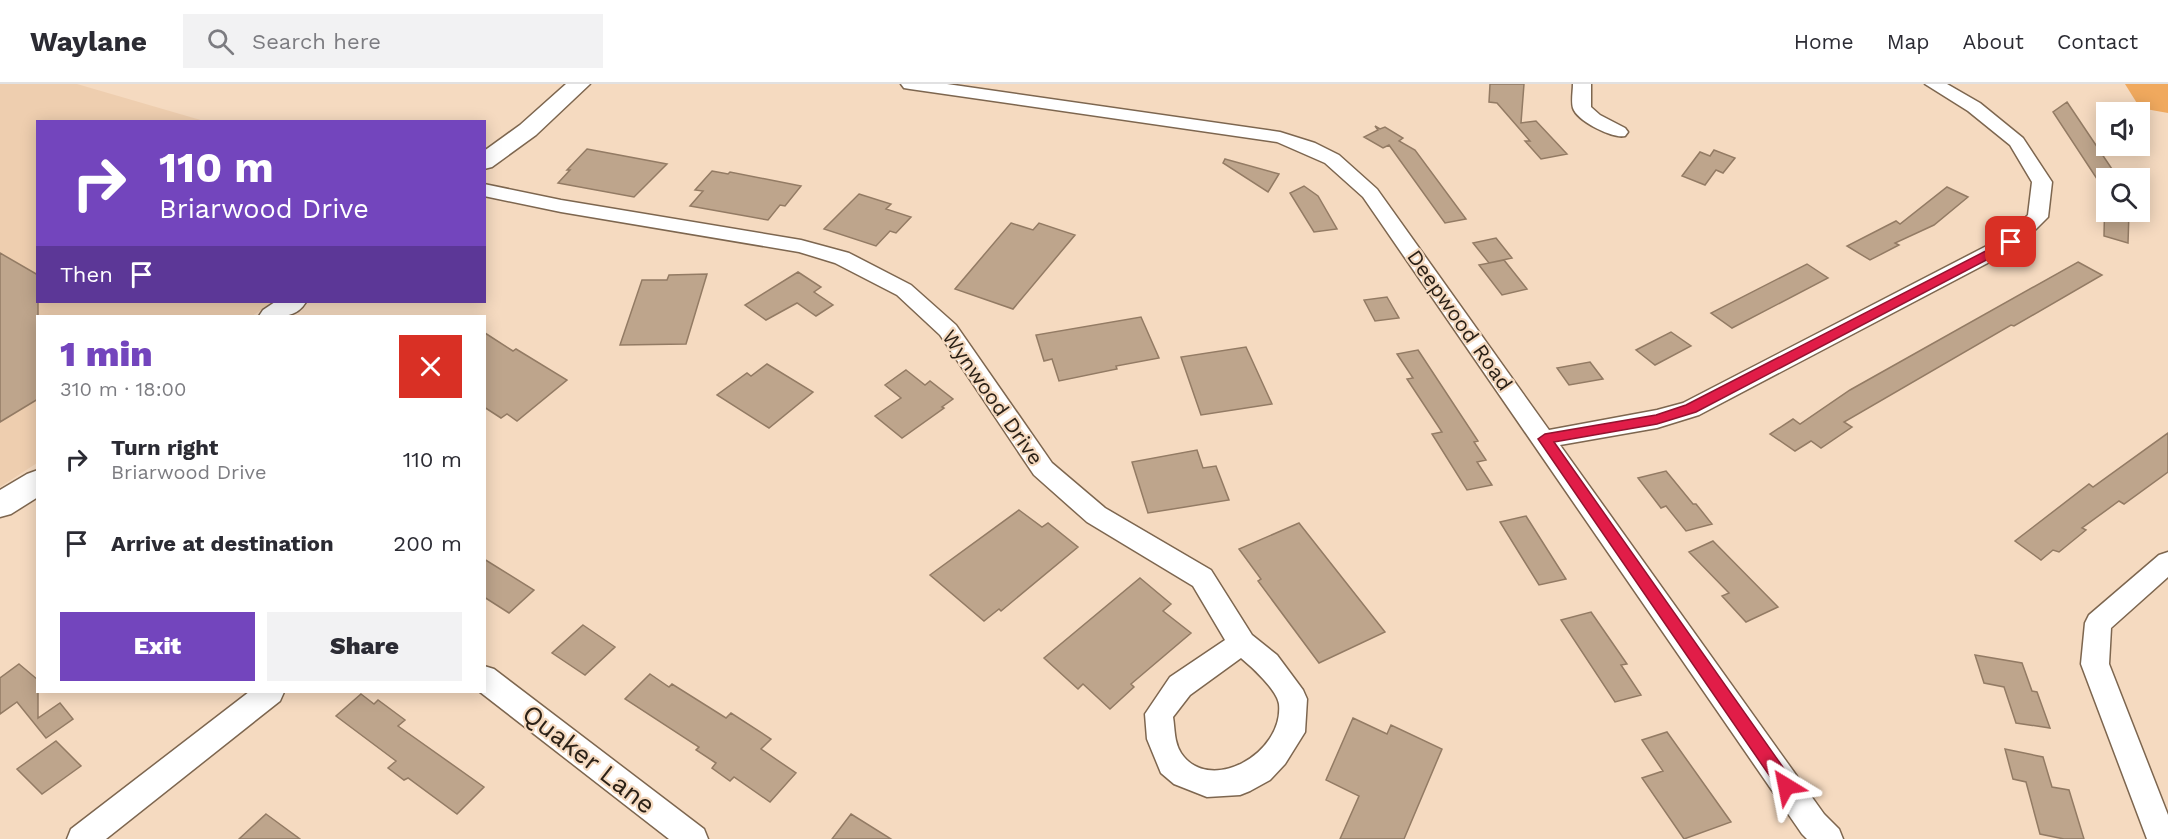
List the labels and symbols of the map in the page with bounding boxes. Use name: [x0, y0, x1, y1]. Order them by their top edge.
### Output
pin: [1985, 216, 2036, 267]
street label: Deepwood Road: [1402, 245, 1518, 395]
street label: Wynwood Drive: [937, 325, 1049, 469]
street label: Quaker Lane: [517, 698, 661, 820]
position arrow: [1754, 754, 1818, 818]

